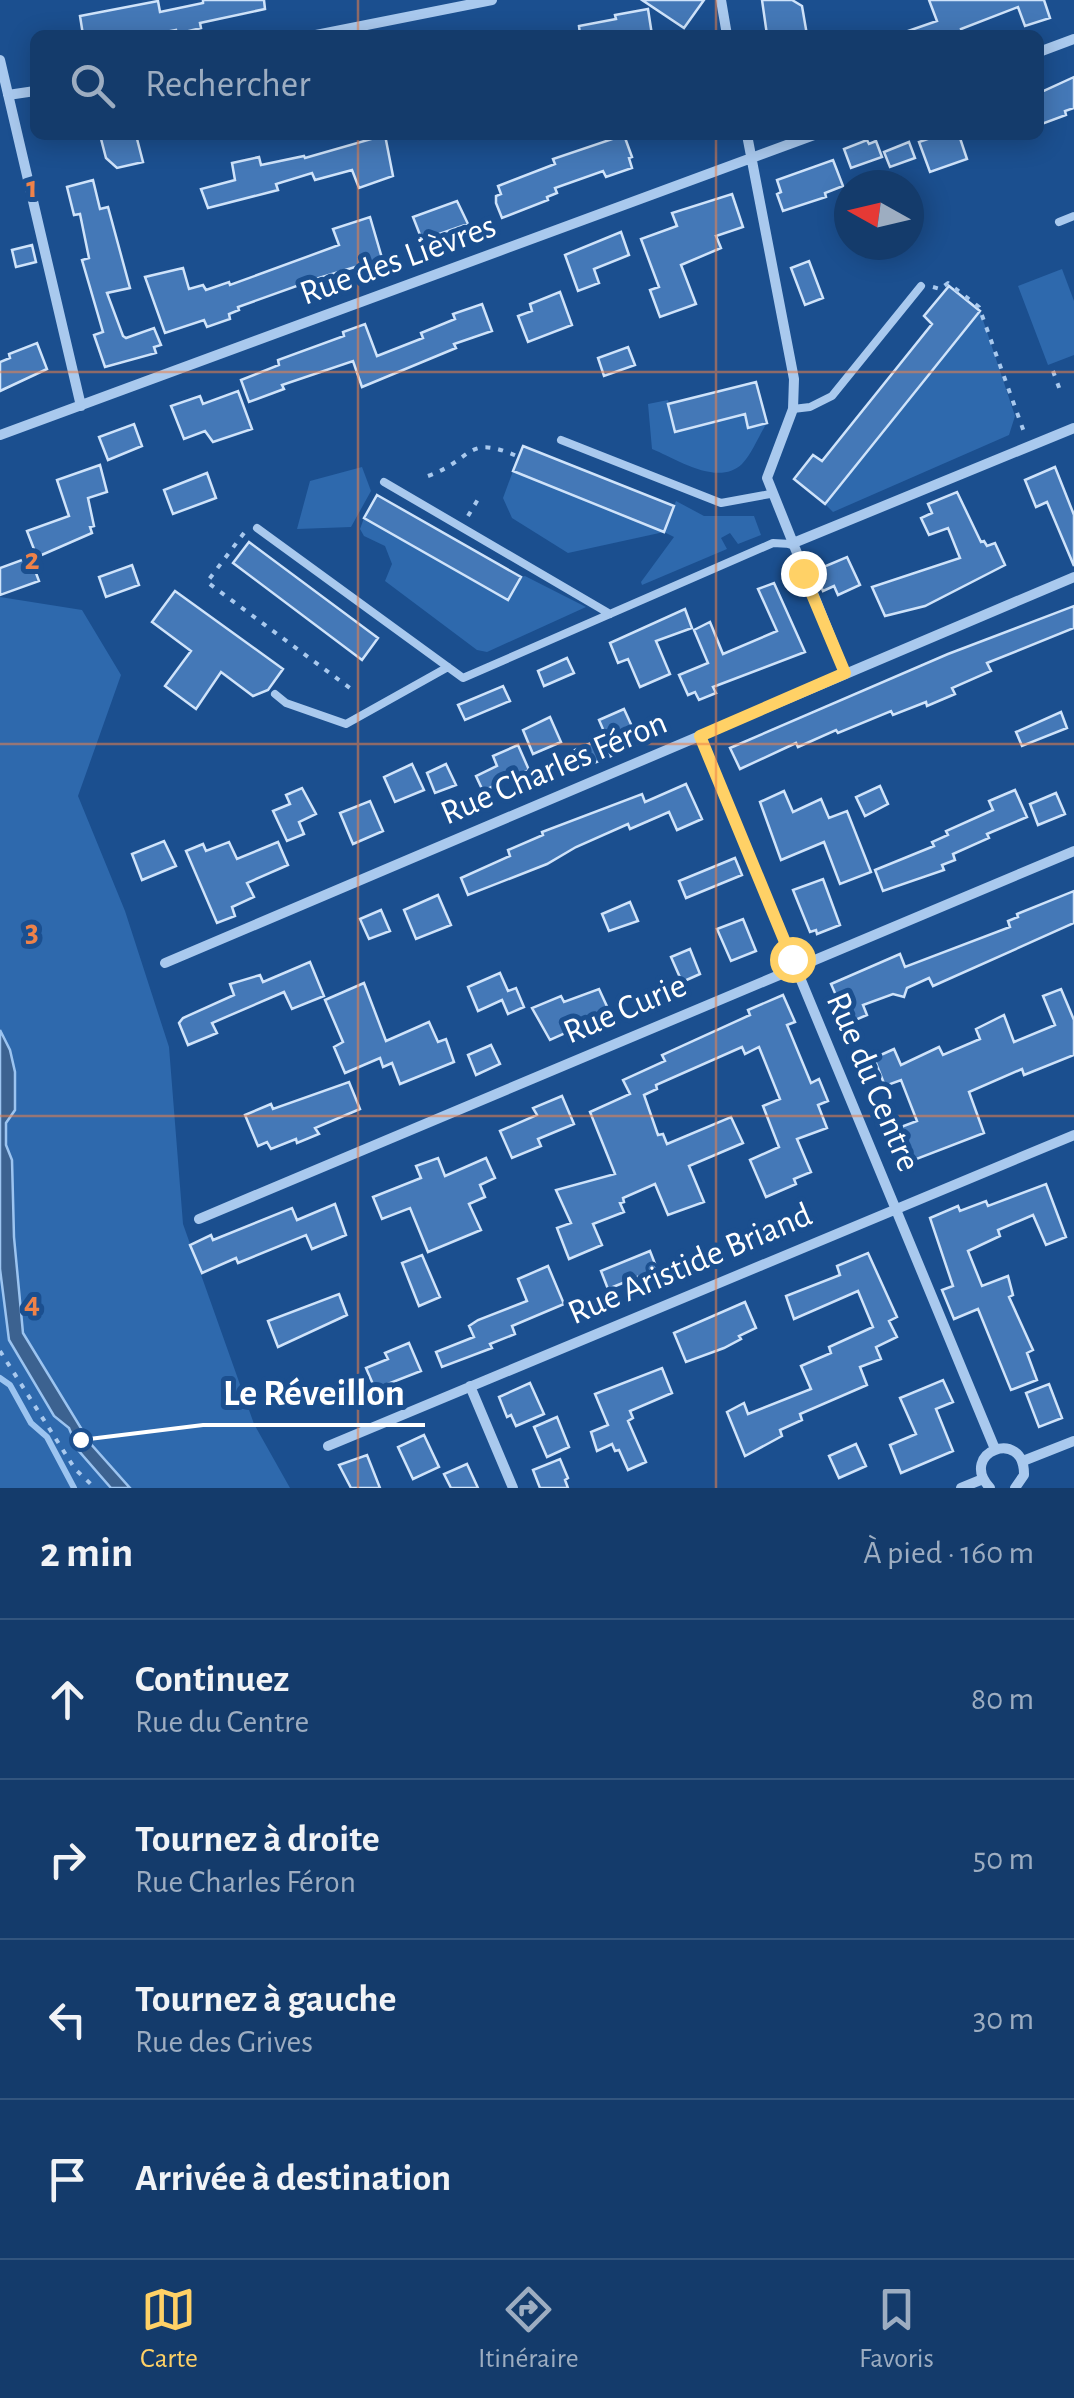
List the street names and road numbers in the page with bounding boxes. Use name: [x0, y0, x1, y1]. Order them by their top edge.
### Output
street label: Rue des Lièvres: [295, 208, 501, 312]
street label: Rue Charles Féron: [436, 705, 672, 831]
street label: Rue Curie: [559, 968, 691, 1050]
street label: Rue du Centre: [820, 987, 926, 1177]
street label: Rue Aristide Briand: [563, 1197, 817, 1331]

